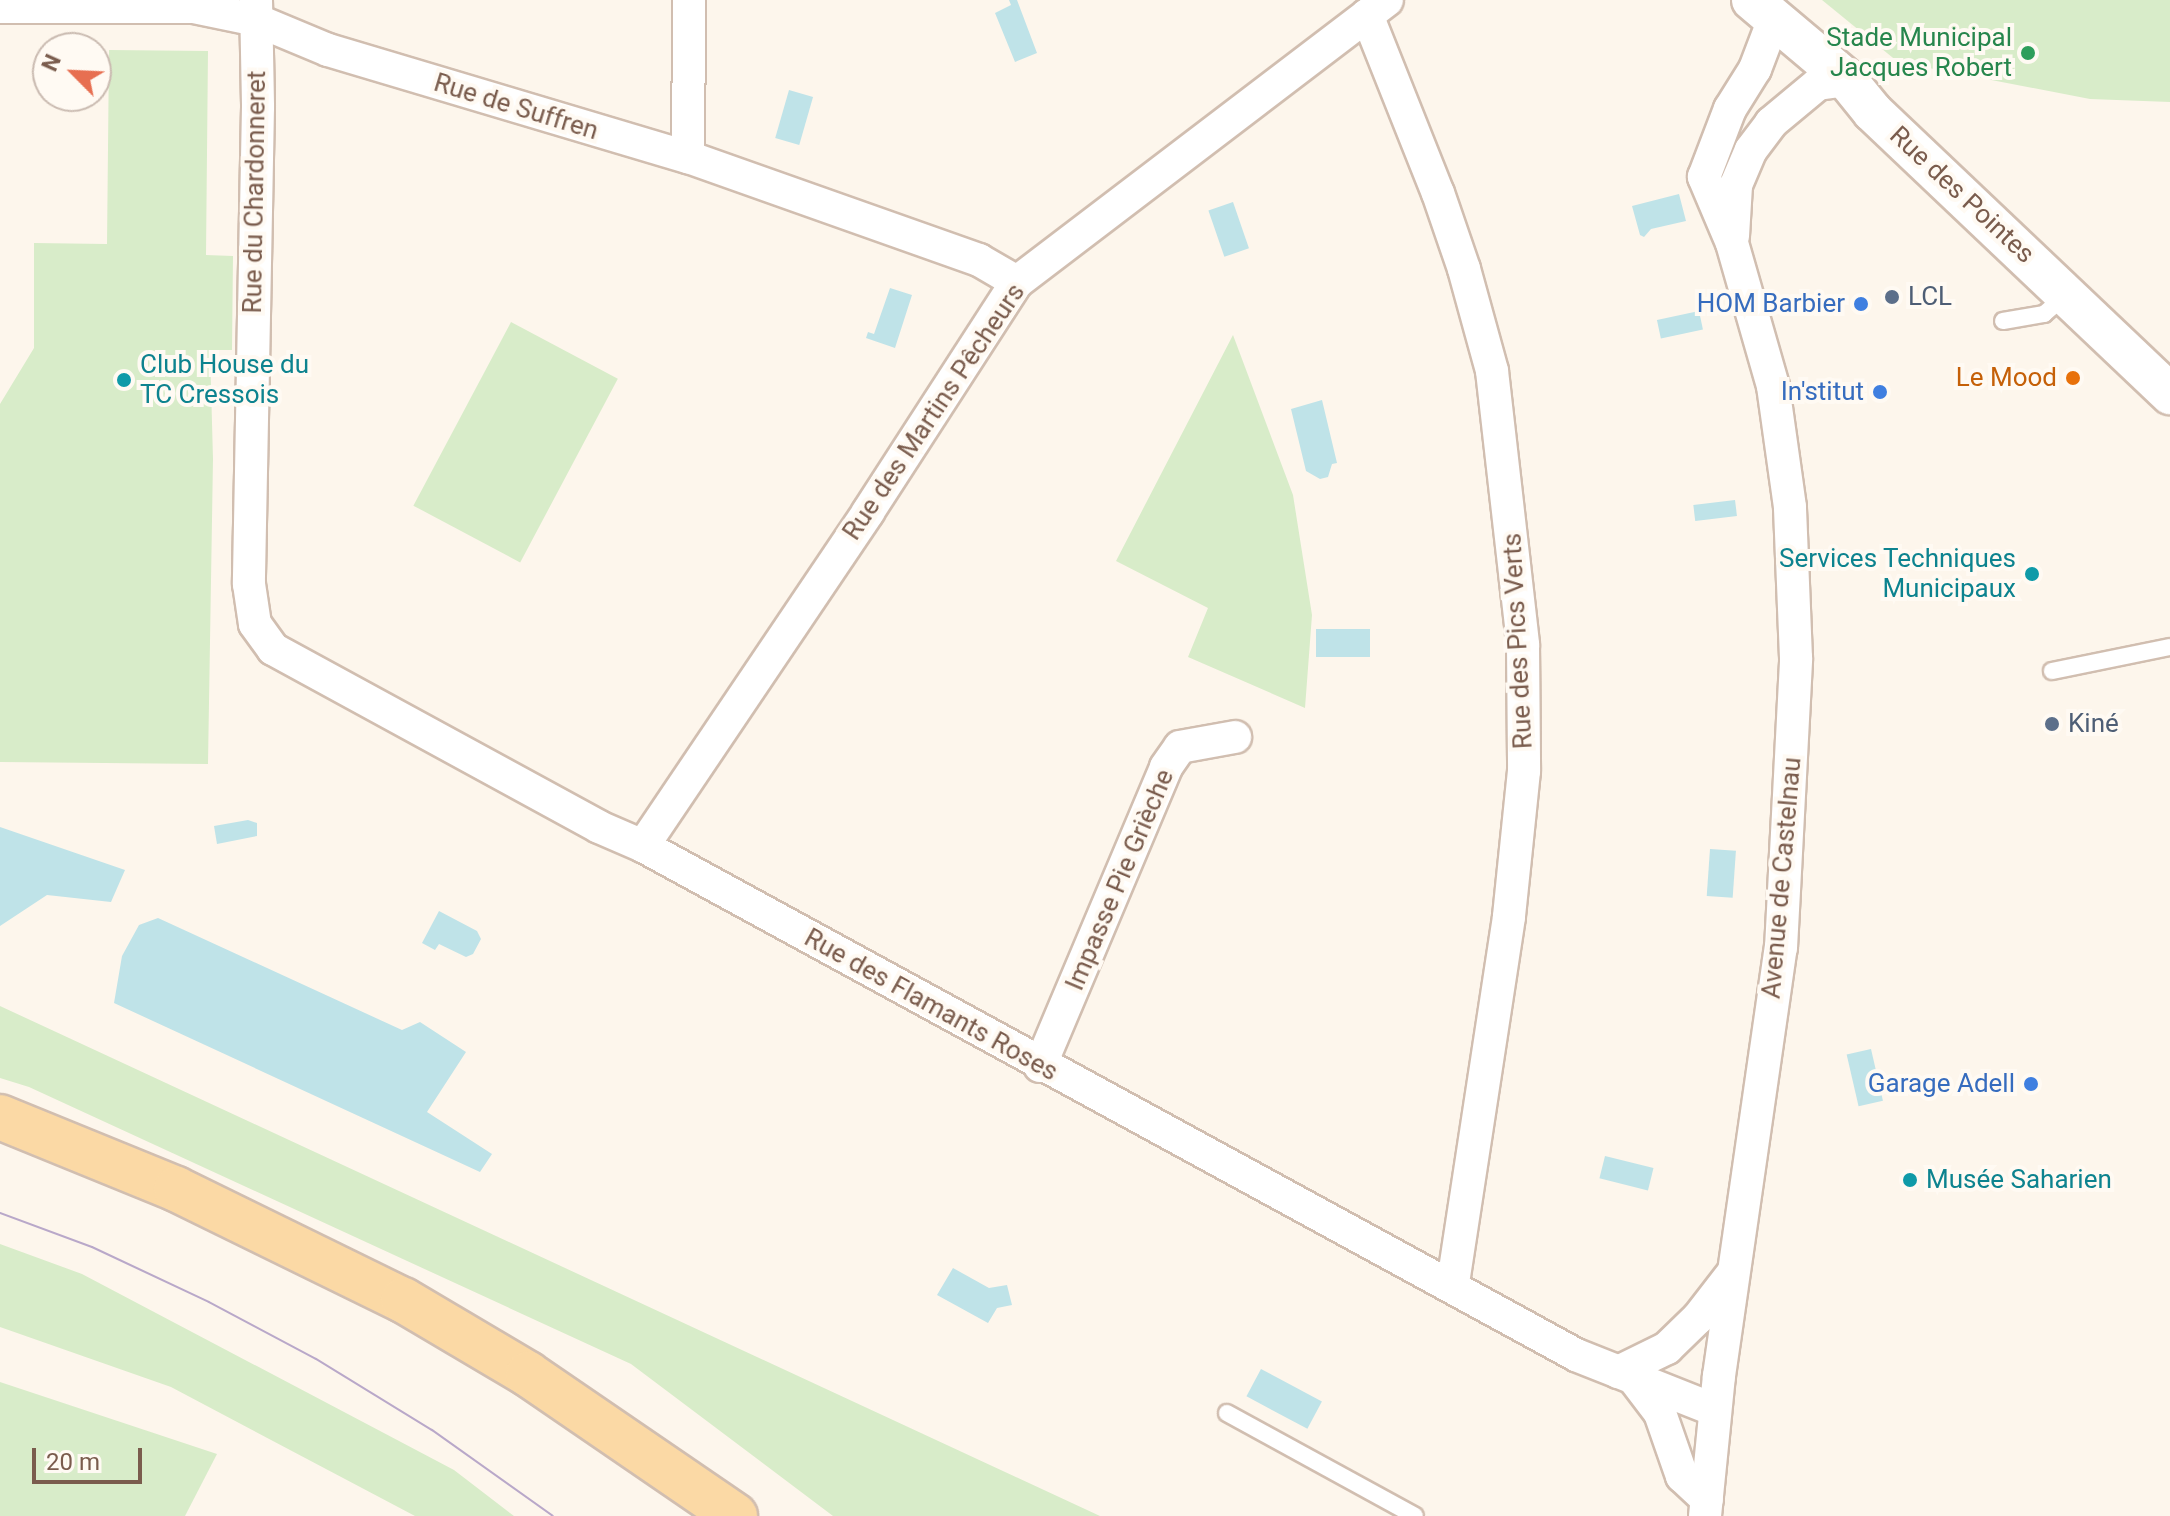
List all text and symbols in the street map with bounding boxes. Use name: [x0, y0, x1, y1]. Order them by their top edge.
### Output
place label: Stade Municipal Jacques Robert: [1826, 22, 2012, 84]
north arrow: [32, 32, 112, 112]
marker: Stade Municipal Jacques Robert: [2019, 44, 2037, 62]
text: N: [37, 51, 66, 75]
street label: Rue de Suffren: [430, 67, 602, 147]
street label: Rue du Chardonneret: [237, 70, 273, 314]
street label: Rue des Pointes: [1883, 120, 2041, 270]
street label: Rue des Martins Pêcheurs: [836, 278, 1032, 546]
place label: LCL: [1908, 281, 1952, 313]
place label: HOM Barbier: [1697, 288, 1845, 320]
marker: LCL: [1883, 288, 1901, 306]
marker: HOM Barbier: [1852, 295, 1870, 313]
place label: Club House du TC Cressois: [140, 349, 309, 410]
place label: Le Mood: [1956, 362, 2057, 394]
marker: Le Mood: [2064, 369, 2082, 387]
marker: Club House du TC Cressois: [115, 371, 133, 389]
place label: In'stitut: [1781, 376, 1864, 408]
marker: In'stitut: [1871, 383, 1889, 401]
street label: Rue des Pics Verts: [1497, 532, 1539, 750]
place label: Services Techniques Municipaux: [1779, 543, 2016, 604]
marker: Services Techniques Municipaux: [2023, 565, 2041, 583]
place label: Kiné: [2068, 708, 2119, 740]
marker: Kiné: [2043, 715, 2061, 733]
street label: Avenue de Castelnau: [1756, 756, 1808, 1000]
street label: Impasse Pie Grièche: [1059, 765, 1181, 995]
street label: Rue des Flamants Roses: [799, 922, 1063, 1088]
place label: Garage Adell: [1868, 1068, 2015, 1100]
marker: Garage Adell: [2022, 1075, 2040, 1093]
place label: Musée Saharien: [1926, 1164, 2112, 1196]
marker: Musée Saharien: [1901, 1171, 1919, 1189]
scale bar: [36, 1432, 146, 1482]
text: 20 m: [46, 1448, 100, 1476]

